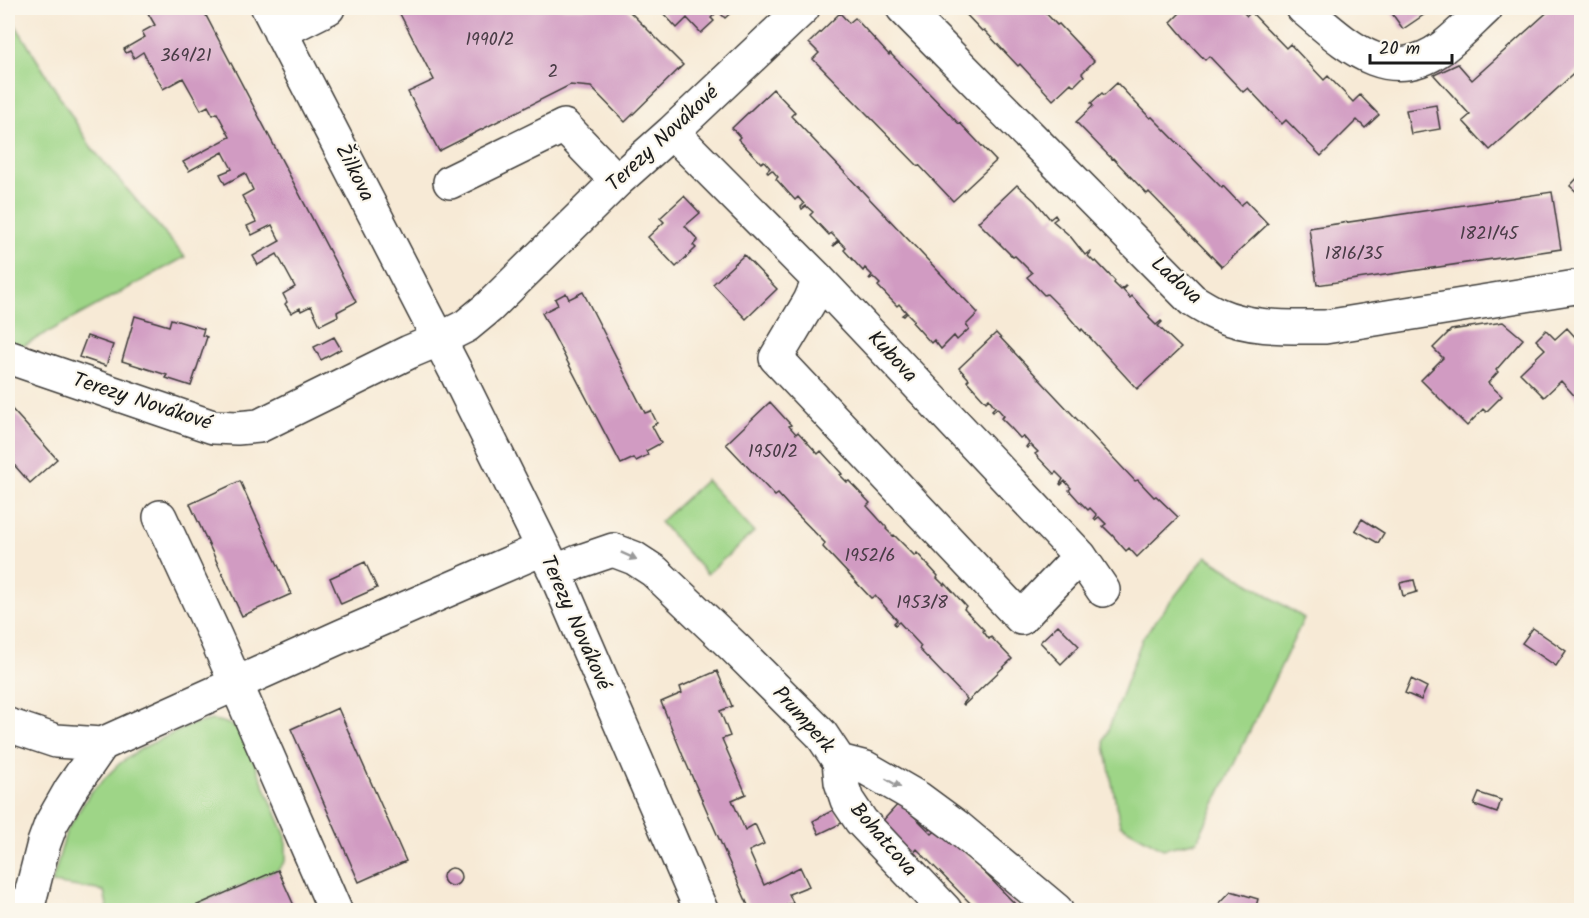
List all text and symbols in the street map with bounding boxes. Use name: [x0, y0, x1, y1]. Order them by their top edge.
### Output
house number: 1990/2: [465, 26, 515, 55]
scale bar: [1370, 27, 1452, 65]
text: 20 m: [1379, 35, 1420, 64]
house number: 369/21: [160, 42, 212, 71]
house number: 2: [548, 58, 558, 87]
street label: Terezy Novákové: [599, 77, 728, 200]
street label: Žilkova: [325, 138, 383, 208]
house number: 1821/45: [1460, 220, 1520, 249]
house number: 1816/35: [1325, 240, 1385, 269]
street label: Ladova: [1143, 249, 1209, 313]
street label: Kubova: [859, 323, 925, 391]
street label: Terezy Novákové: [68, 364, 217, 440]
house number: 1950/2: [748, 438, 798, 467]
house number: 1952/6: [845, 542, 895, 571]
street label: Terezy Novákové: [531, 550, 620, 696]
one-way arrow: [620, 552, 637, 561]
house number: 1953/8: [896, 589, 948, 618]
street label: Prumperk: [763, 679, 843, 761]
one-way arrow: [884, 778, 901, 788]
street label: Bohatcova: [841, 795, 925, 885]

